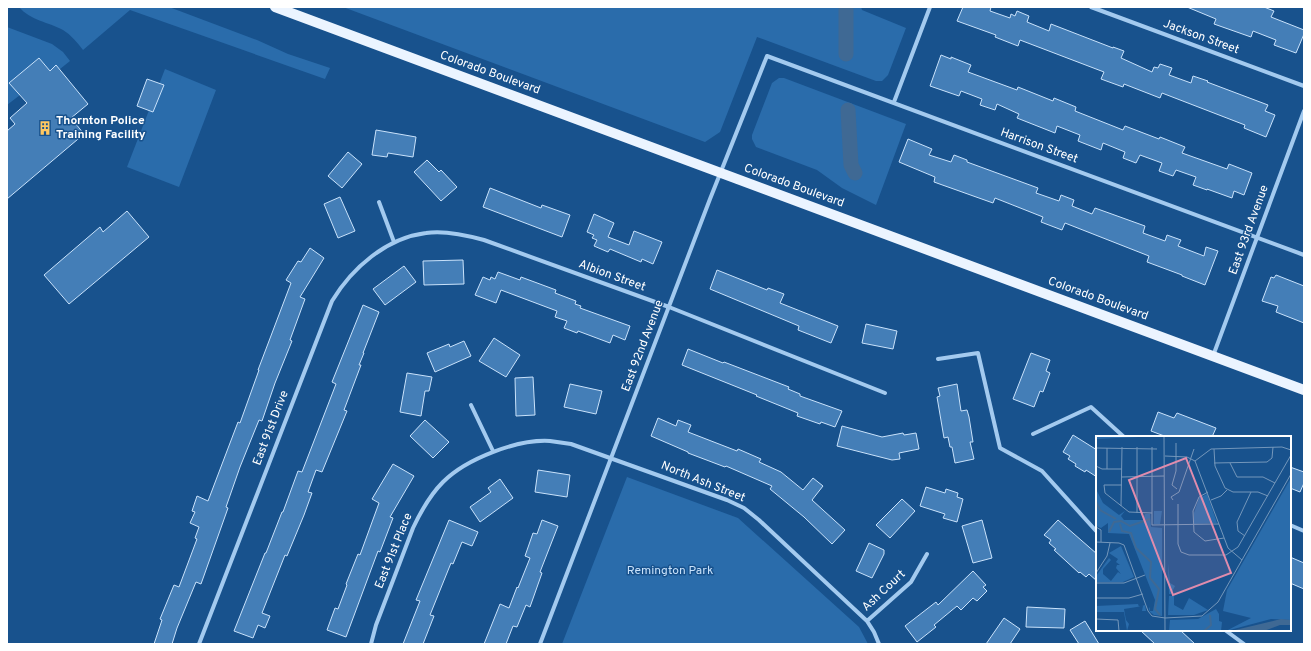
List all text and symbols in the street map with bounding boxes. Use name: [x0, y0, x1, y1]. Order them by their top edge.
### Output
street label: Jackson Street: [1161, 16, 1241, 58]
street label: Colorado Boulevard: [438, 47, 542, 99]
place label: Thornton Police Training Facility: [56, 113, 146, 143]
building icon: Thornton Police Training Facility: [37, 120, 53, 136]
street label: Harrison Street: [998, 125, 1080, 167]
street label: Colorado Boulevard: [742, 160, 846, 212]
street label: East 93rd Avenue: [1225, 183, 1273, 277]
street label: Albion Street: [576, 256, 648, 296]
street label: Colorado Boulevard: [1046, 273, 1150, 325]
street label: East 92nd Avenue: [618, 298, 668, 394]
street label: East 91st Drive: [249, 388, 293, 468]
inset map: [1096, 436, 1291, 631]
street label: North Ash Street: [658, 458, 748, 506]
street label: East 91st Place: [372, 511, 416, 591]
park label: Remington Park: [627, 563, 713, 579]
street label: Ash Court: [859, 567, 909, 615]

